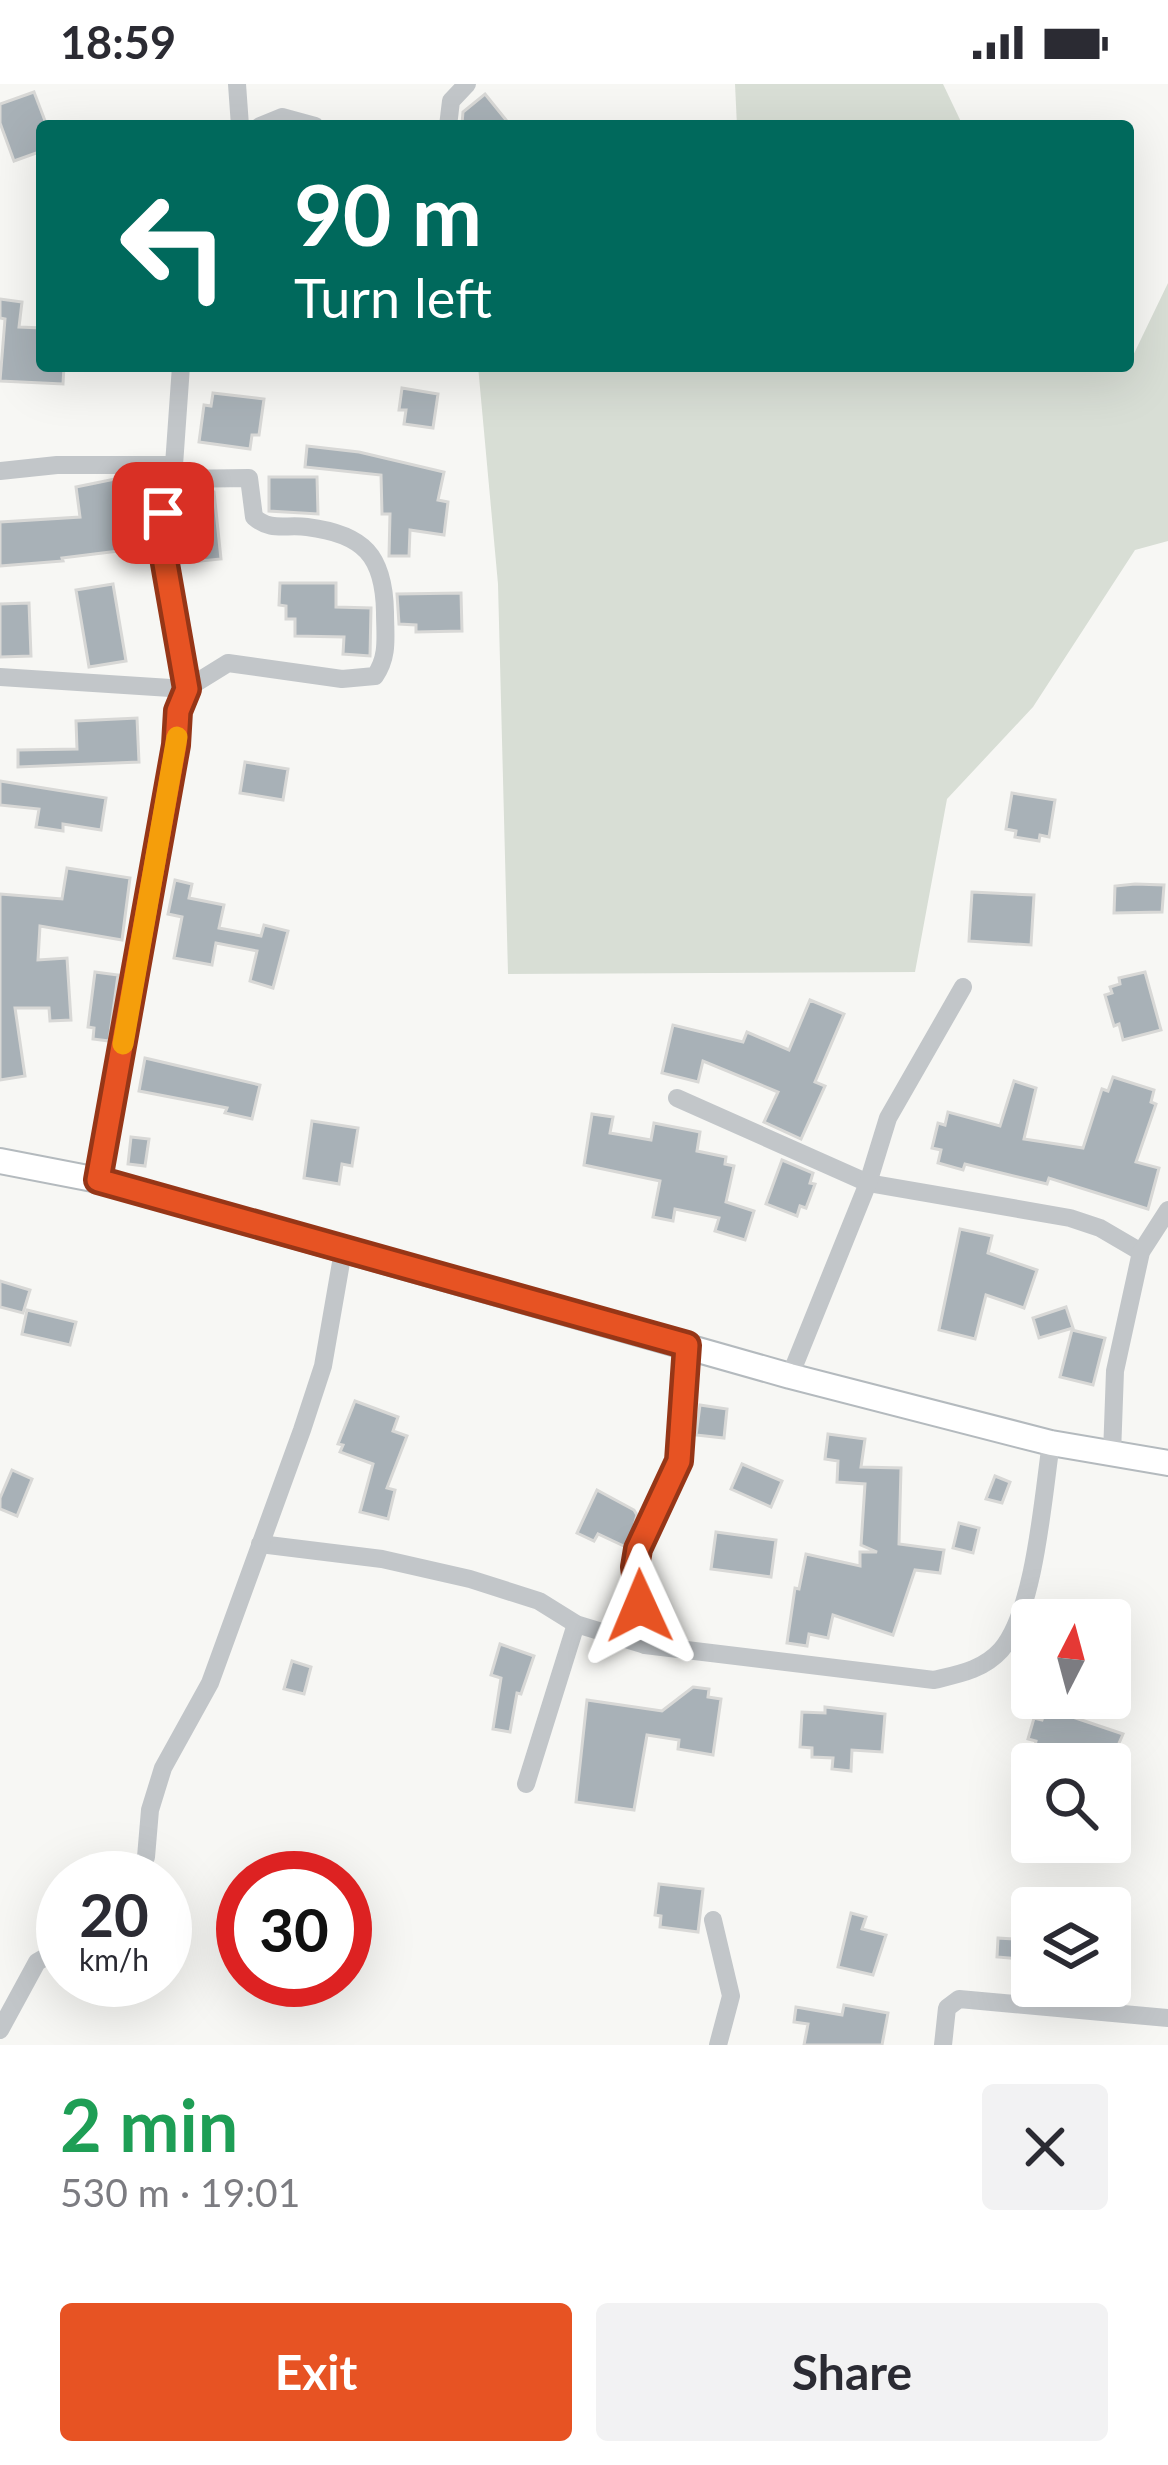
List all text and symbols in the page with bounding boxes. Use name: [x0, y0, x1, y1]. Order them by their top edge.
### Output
text: 18:59: [60, 15, 176, 69]
text: 90 m: [294, 163, 482, 264]
icon: left: [96, 168, 252, 324]
text: Turn left: [294, 265, 492, 330]
pin: [112, 462, 214, 564]
icon: arrive: [130, 480, 196, 546]
position arrow: [577, 1543, 703, 1669]
north arrow: [1011, 1599, 1131, 1719]
map controls: [1011, 1599, 1131, 2007]
button: search: [1011, 1743, 1131, 1863]
speed limit sign: 30: [216, 1851, 372, 2007]
text: 20: [79, 1878, 149, 1950]
button: layers: [1011, 1887, 1131, 2007]
text: km/h: [79, 1941, 149, 1977]
text: 2 min: [60, 2081, 238, 2167]
button: close: [982, 2084, 1108, 2210]
text: 530 m · 19:01: [60, 2169, 300, 2215]
button: Exit: [60, 2303, 572, 2441]
button: Share: [596, 2303, 1108, 2441]

